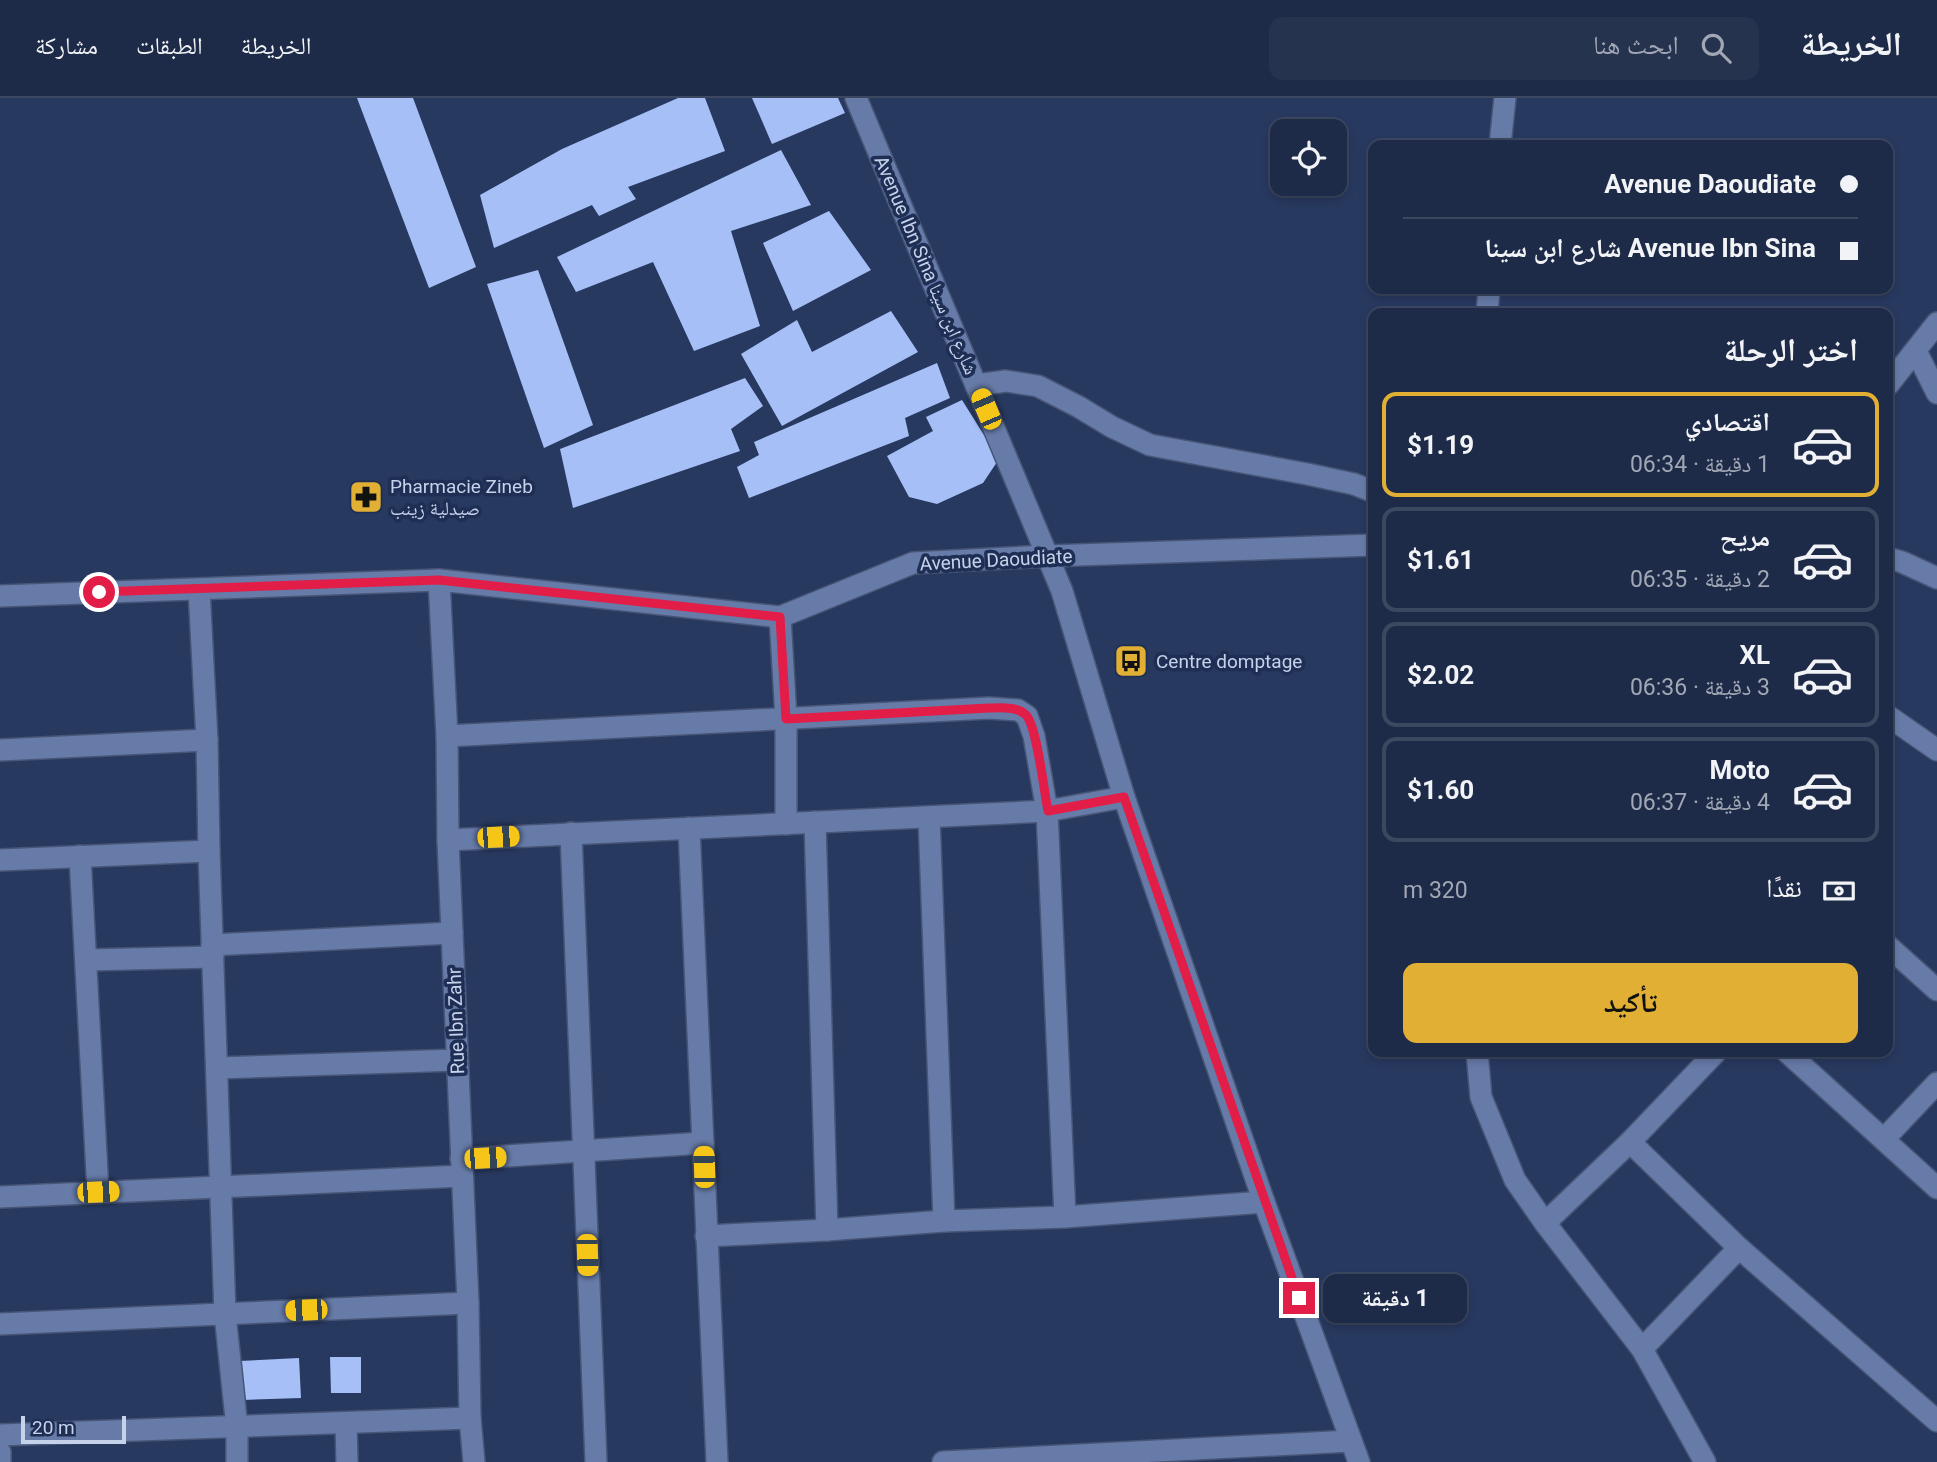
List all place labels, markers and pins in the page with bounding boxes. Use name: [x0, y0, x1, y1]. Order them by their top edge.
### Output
place label: Pharmacie Zineb صيدلية زينب: [390, 475, 533, 520]
pharmacy icon: Pharmacie Zineb صيدلية زينب: [347, 478, 385, 516]
bus stop icon: Centre domptage: [1112, 642, 1150, 680]
place label: Centre domptage: [1156, 650, 1302, 673]

